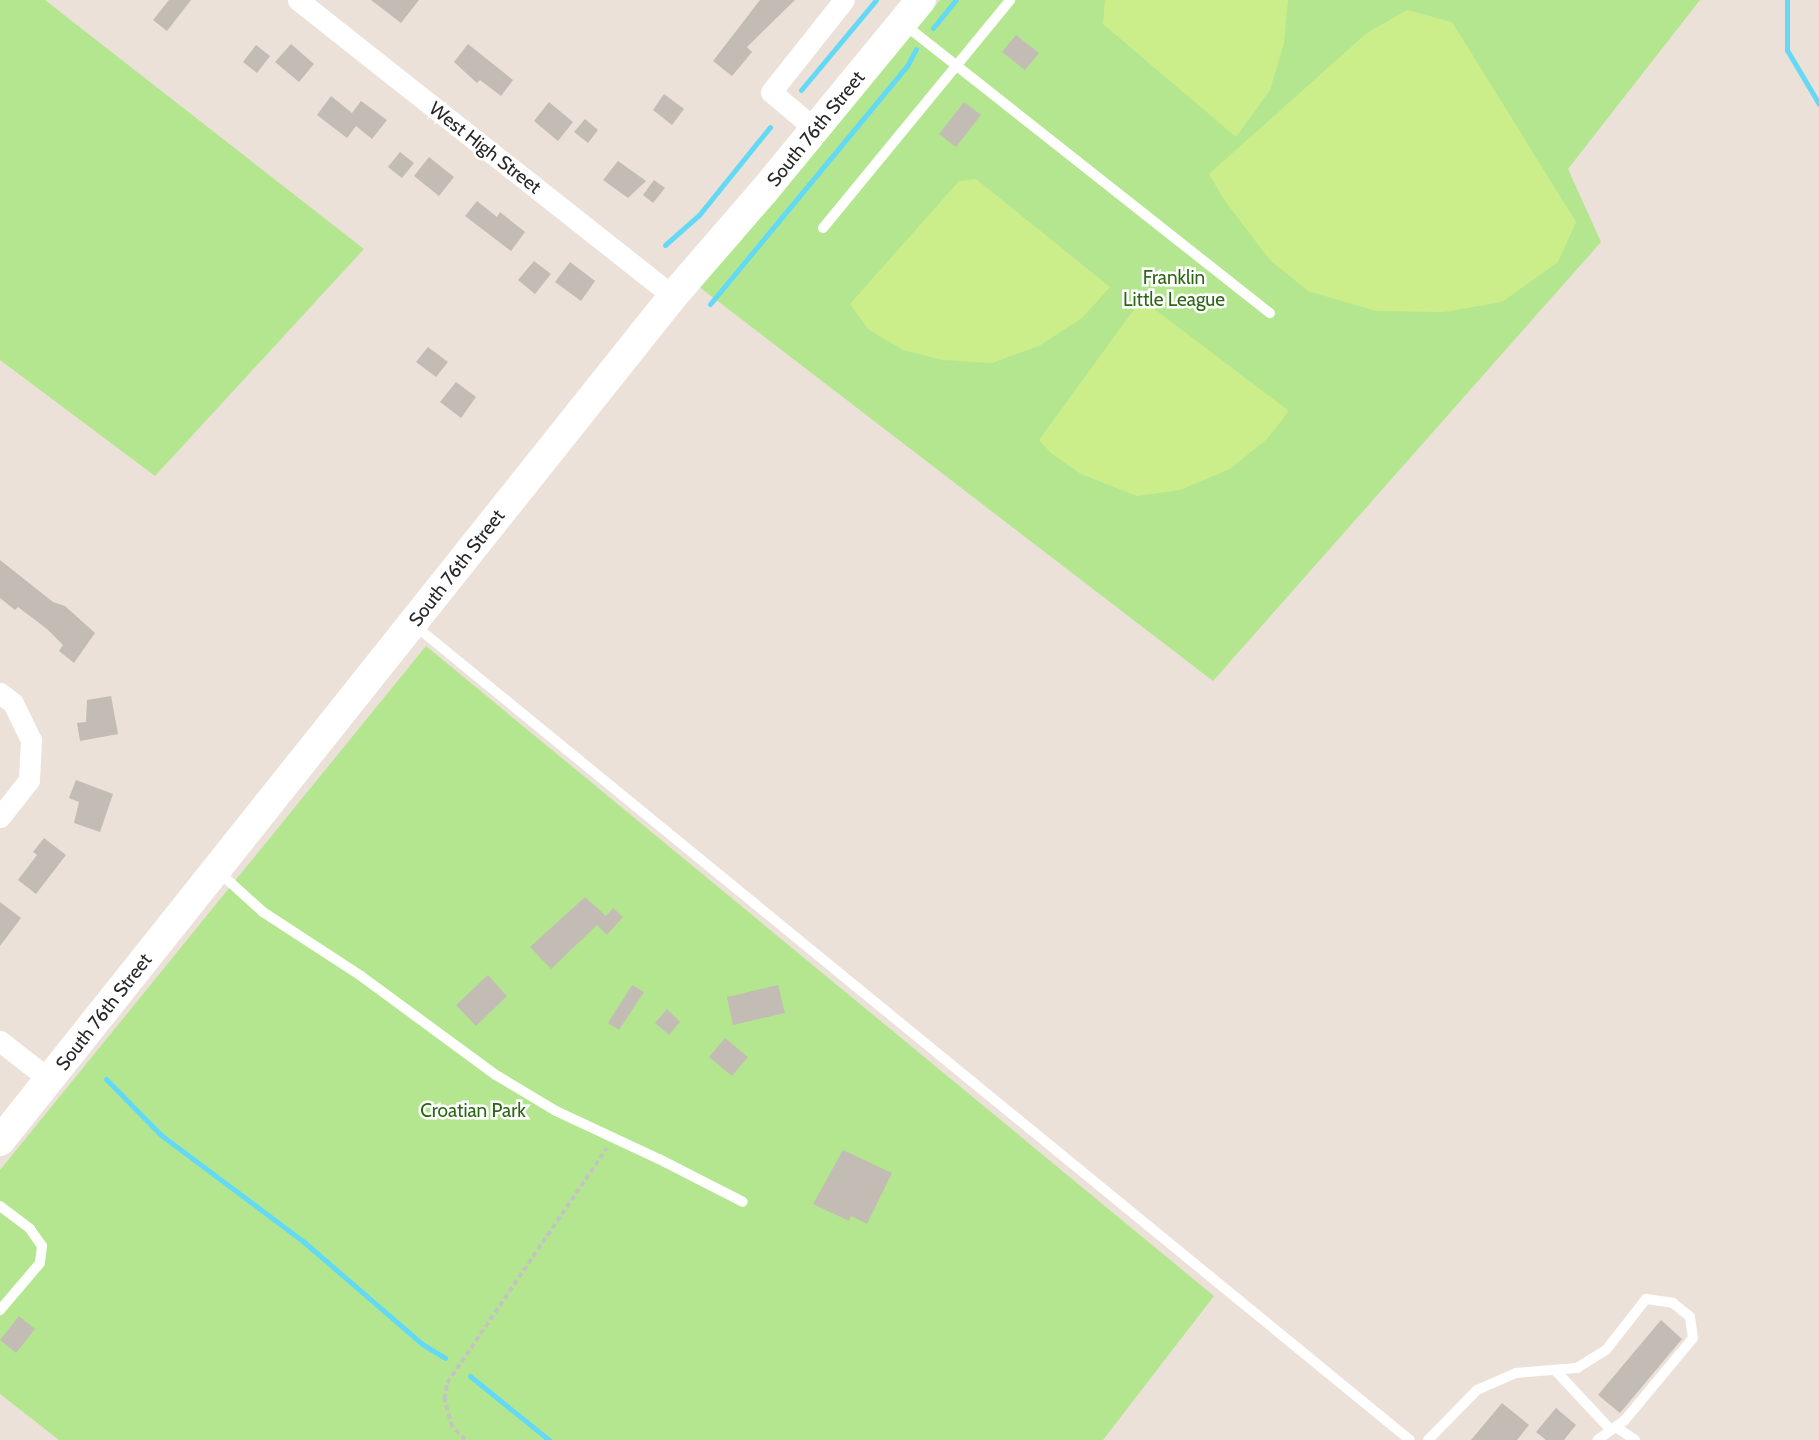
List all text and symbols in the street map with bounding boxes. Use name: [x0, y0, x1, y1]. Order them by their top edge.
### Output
street label: South 76th Street: [762, 67, 870, 191]
street label: West High Street: [425, 97, 545, 199]
park label: Franklin Little League: [1123, 267, 1225, 311]
street label: South 76th Street: [404, 505, 510, 631]
street label: South 76th Street: [51, 949, 157, 1075]
park label: Croatian Park: [420, 1100, 526, 1122]

